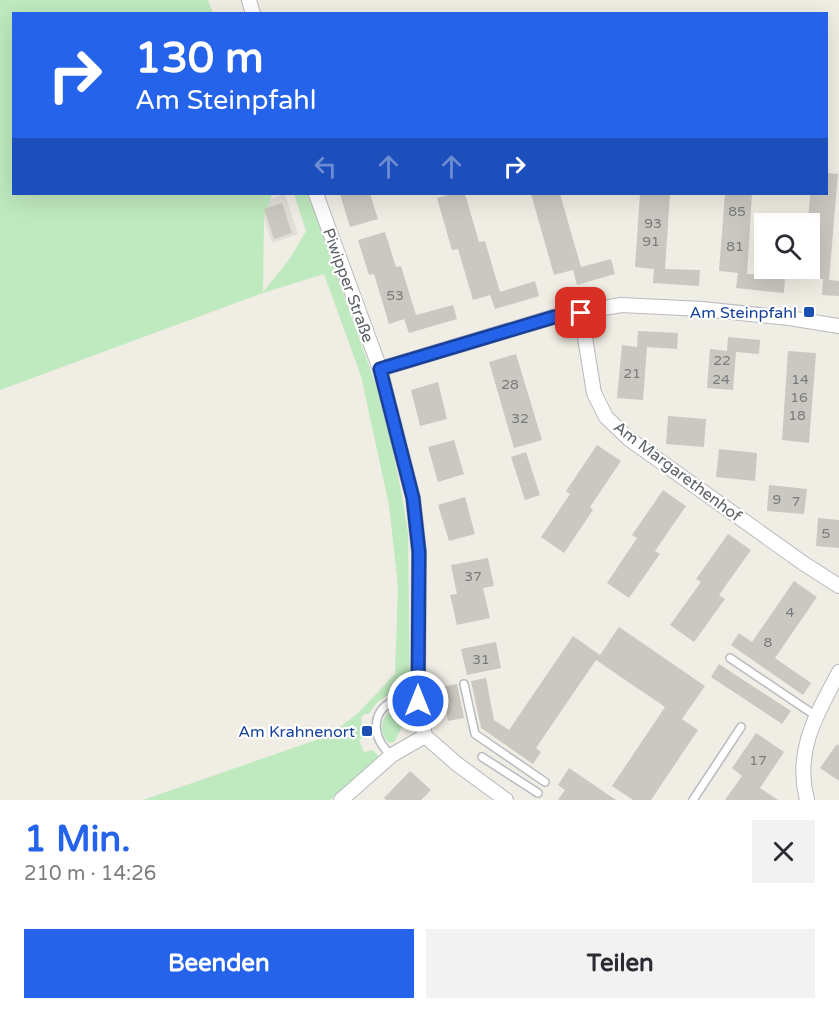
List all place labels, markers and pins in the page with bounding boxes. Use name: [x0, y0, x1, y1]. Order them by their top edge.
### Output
pin: [555, 287, 606, 338]
place label: Am Steinpfahl: [689, 303, 797, 323]
marker: Am Steinpfahl: [802, 305, 816, 319]
place label: Am Krahnenort: [238, 722, 355, 742]
marker: Am Krahnenort: [360, 724, 374, 738]

